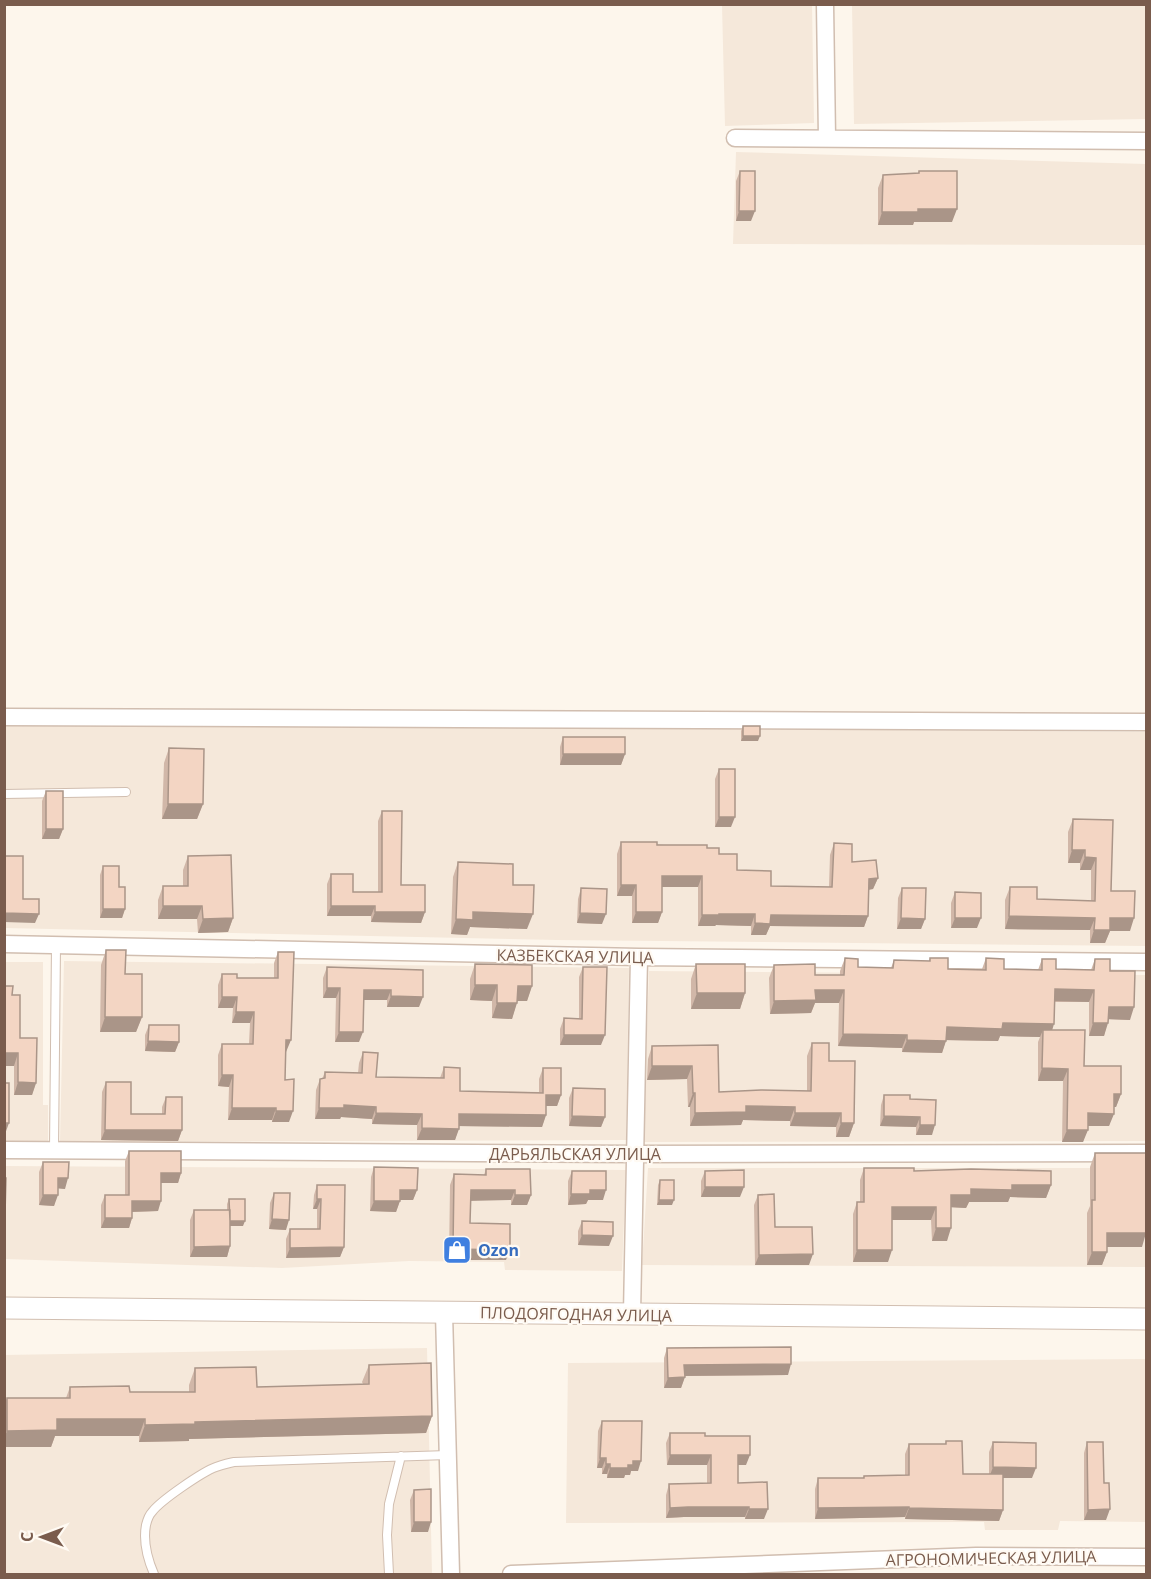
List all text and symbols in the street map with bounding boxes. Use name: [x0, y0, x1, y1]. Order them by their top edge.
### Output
street label: КАЗБЕКСКАЯ УЛИЦА: [496, 944, 655, 968]
street label: ДАРЬЯЛЬСКАЯ УЛИЦА: [489, 1143, 662, 1165]
shop icon: Ozon: [441, 1234, 473, 1266]
place label: Ozon: [478, 1239, 519, 1261]
street label: ПЛОДОЯГОДНАЯ УЛИЦА: [480, 1301, 673, 1327]
north arrow: [12, 1507, 72, 1567]
text: С: [16, 1532, 38, 1542]
street label: АГРОНОМИЧЕСКАЯ УЛИЦА: [885, 1545, 1097, 1571]

